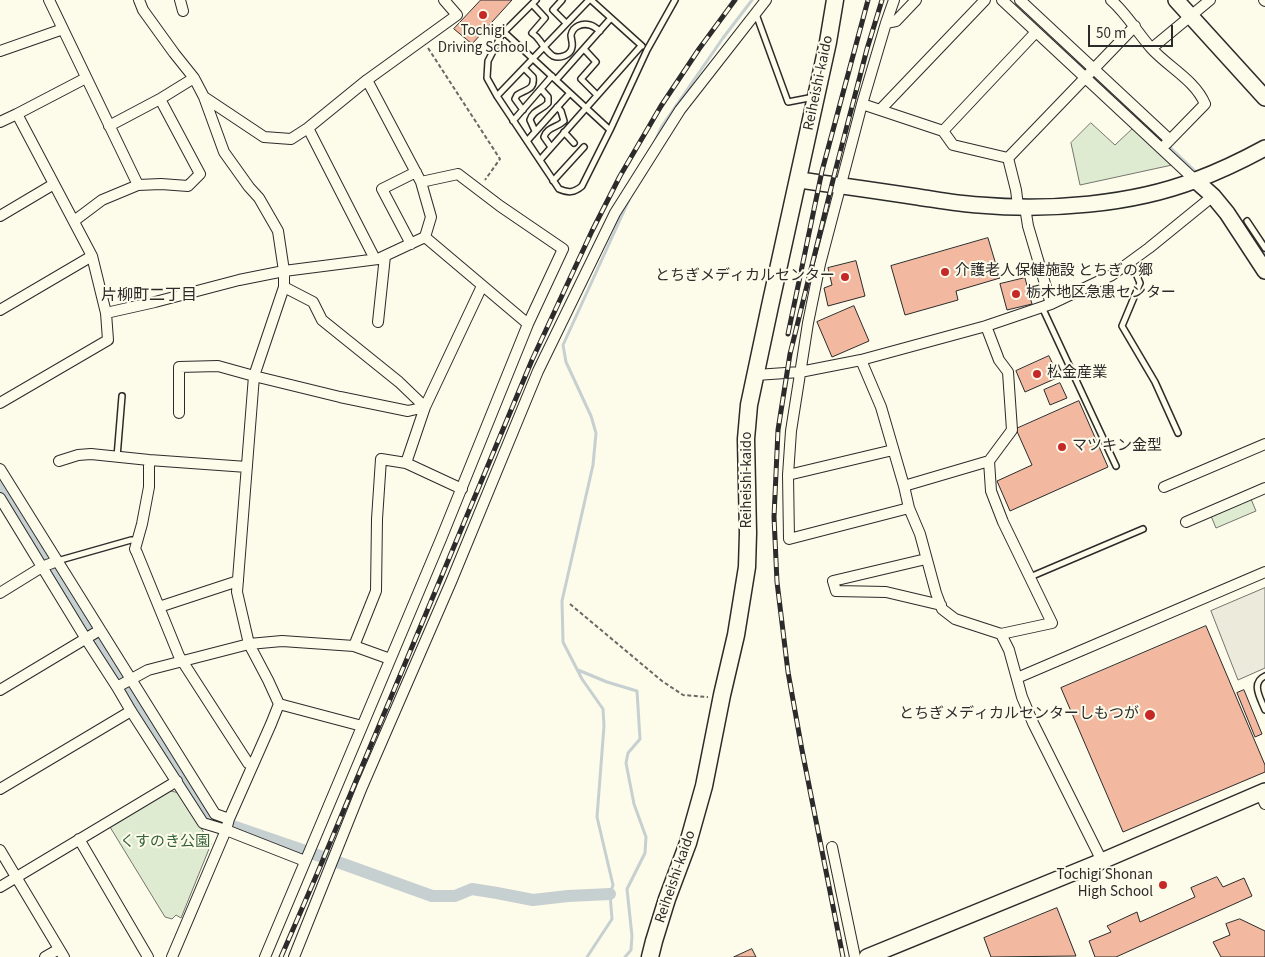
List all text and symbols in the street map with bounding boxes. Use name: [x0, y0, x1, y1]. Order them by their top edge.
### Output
marker: Tochigi Driving School: [477, 9, 489, 21]
scale bar: [1090, 15, 1175, 47]
place label: Tochigi Driving School: [438, 23, 528, 58]
text: 50 m: [1096, 23, 1126, 44]
street label: Reiheishi-kaido: [800, 34, 838, 132]
place label: 介護老人保健施設 とちぎの郷: [955, 263, 1153, 281]
marker: 介護老人保健施設 とちぎの郷: [939, 266, 951, 278]
place label: とちぎメディカルセンター: [655, 268, 835, 286]
marker: とちぎメディカルセンター: [839, 271, 851, 283]
place label: 栃木地区急患センター: [1026, 285, 1176, 303]
district label: 片柳町二丁目: [101, 286, 197, 306]
marker: 栃木地区急患センター: [1010, 288, 1022, 300]
place label: 松金産業: [1047, 365, 1107, 383]
marker: 松金産業: [1031, 368, 1043, 380]
street label: Reiheishi-kaido: [739, 432, 757, 528]
place label: マツキン金型: [1072, 438, 1162, 456]
marker: マツキン金型: [1056, 441, 1068, 453]
place label: とちぎメディカルセンターしもつが: [899, 706, 1139, 724]
marker: とちぎメディカルセンターしもつが: [1143, 708, 1157, 722]
street label: Reiheishi-kaido: [652, 828, 700, 926]
park label: くすのき公園: [120, 834, 210, 852]
place label: Tochigi Shonan High School: [1057, 867, 1153, 902]
marker: Tochigi Shonan High School: [1157, 879, 1169, 891]

